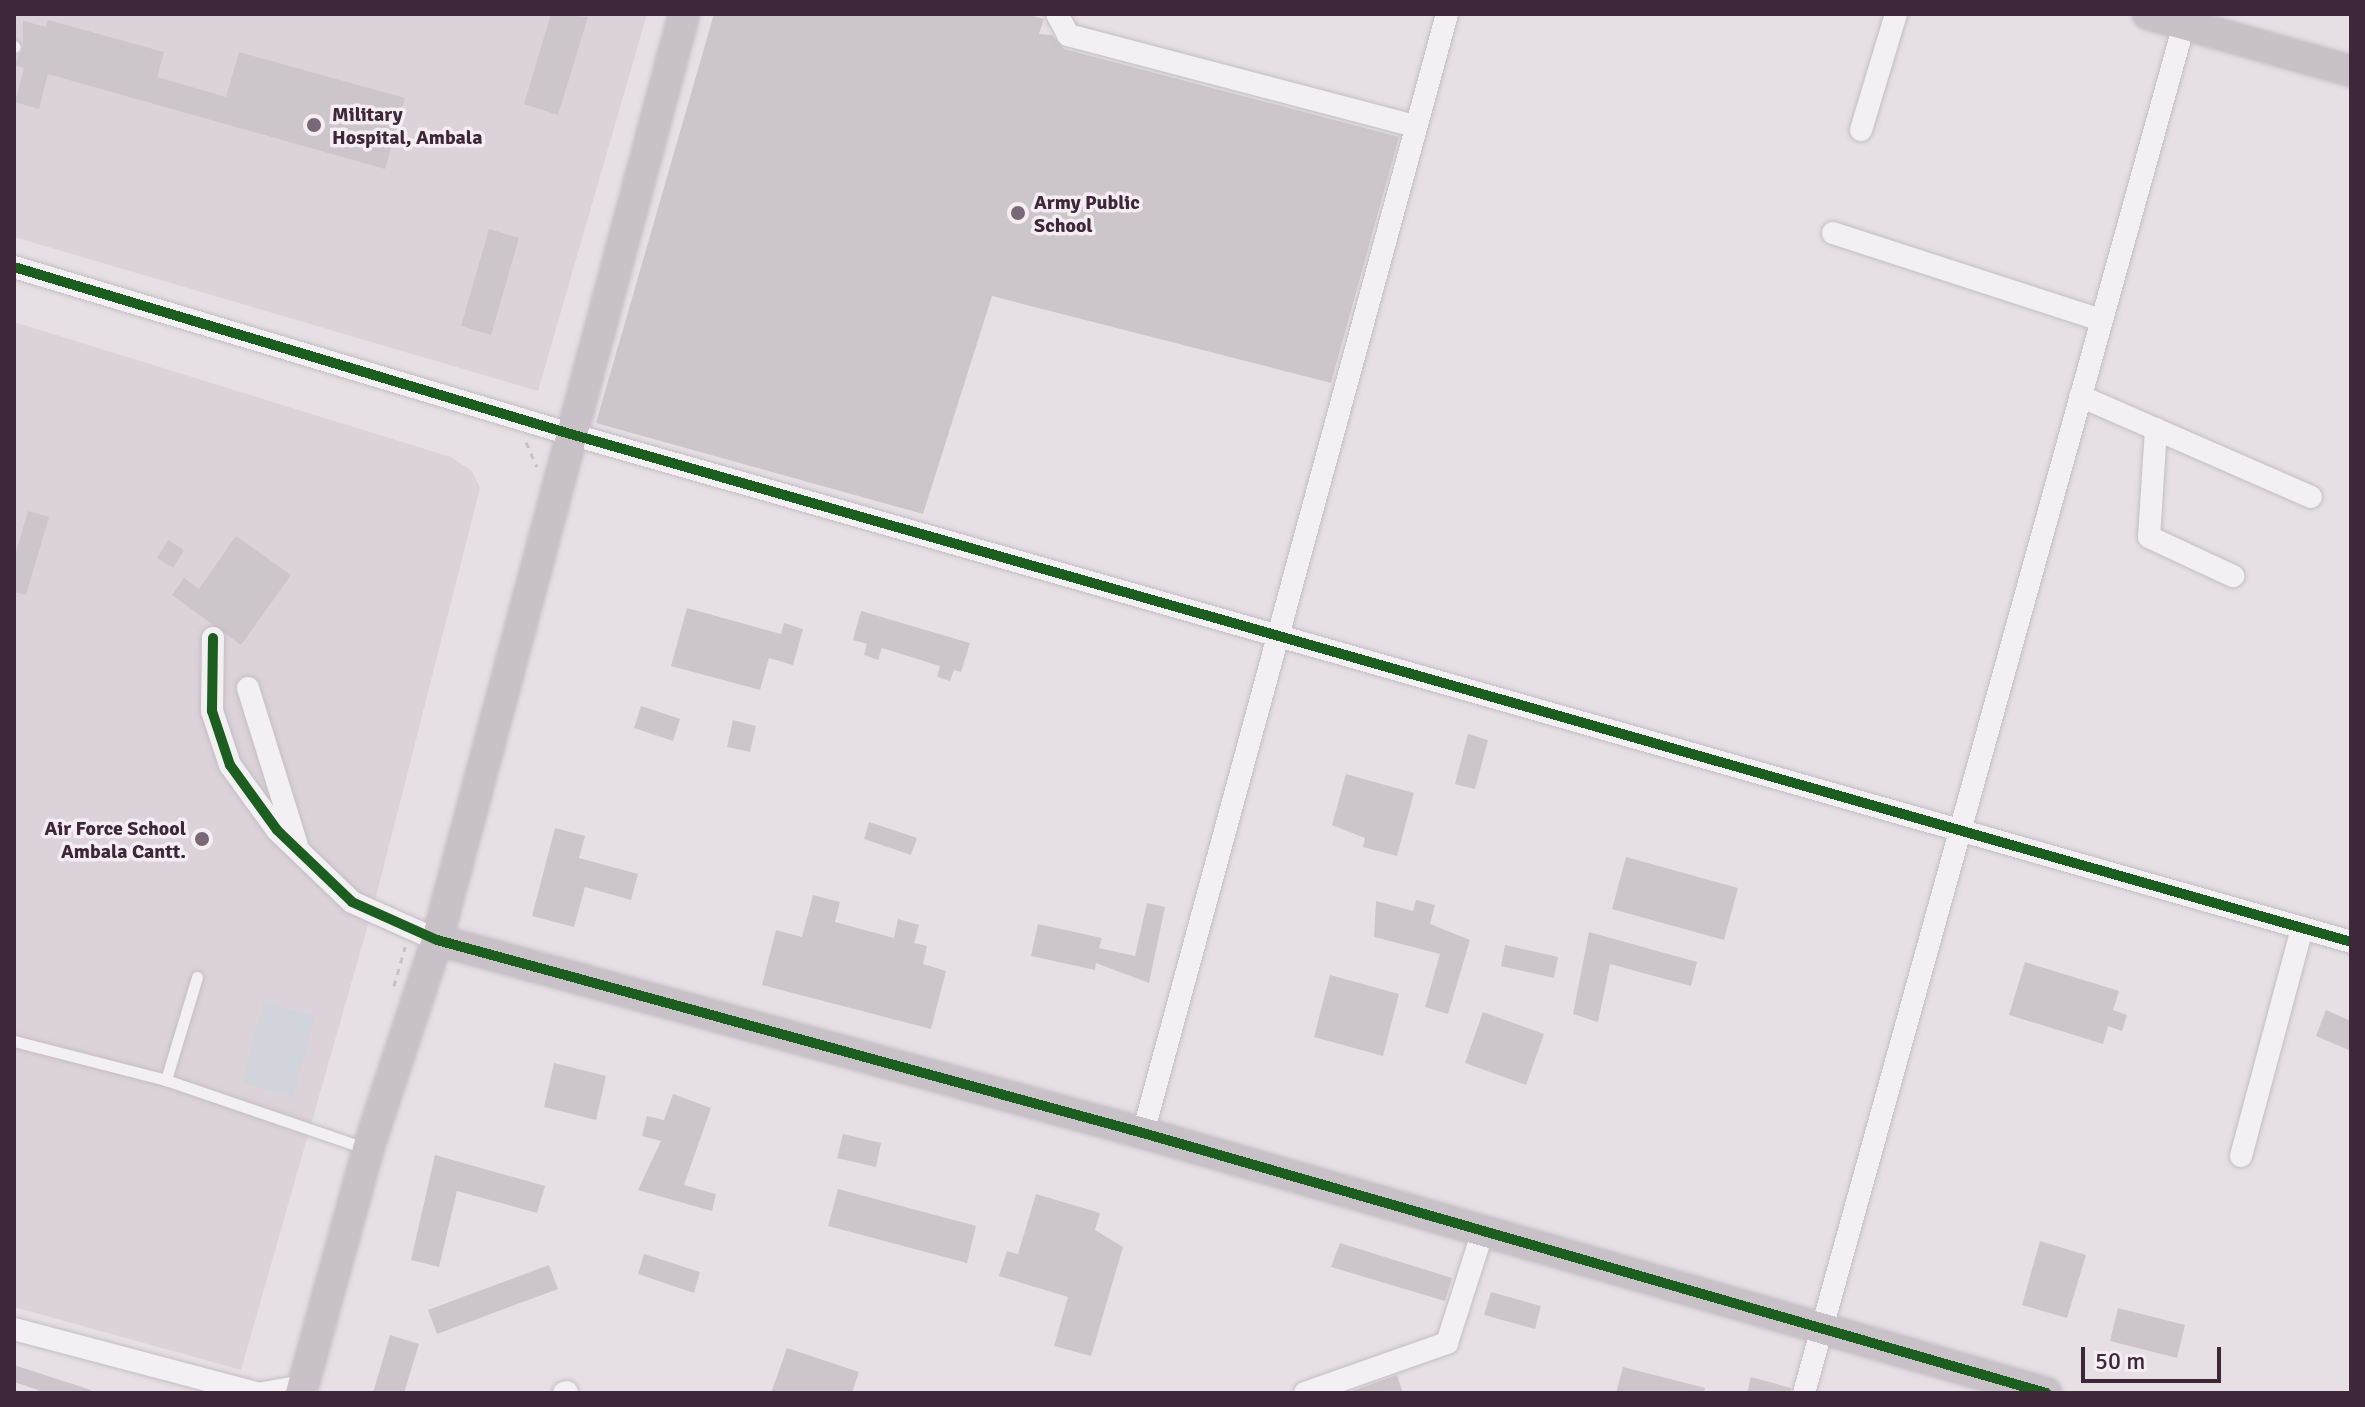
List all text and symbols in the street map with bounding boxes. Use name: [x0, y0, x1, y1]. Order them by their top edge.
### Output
place label: Military Hospital, Ambala: [332, 102, 482, 149]
marker: Military Hospital, Ambala: [303, 114, 325, 136]
place label: Army Public School: [1034, 190, 1140, 237]
marker: Army Public School: [1009, 204, 1027, 222]
place label: Air Force School Ambala Cantt.: [45, 816, 186, 863]
marker: Air Force School Ambala Cantt.: [193, 830, 211, 848]
scale bar: [2085, 1331, 2225, 1381]
text: 50 m: [2095, 1346, 2145, 1376]

